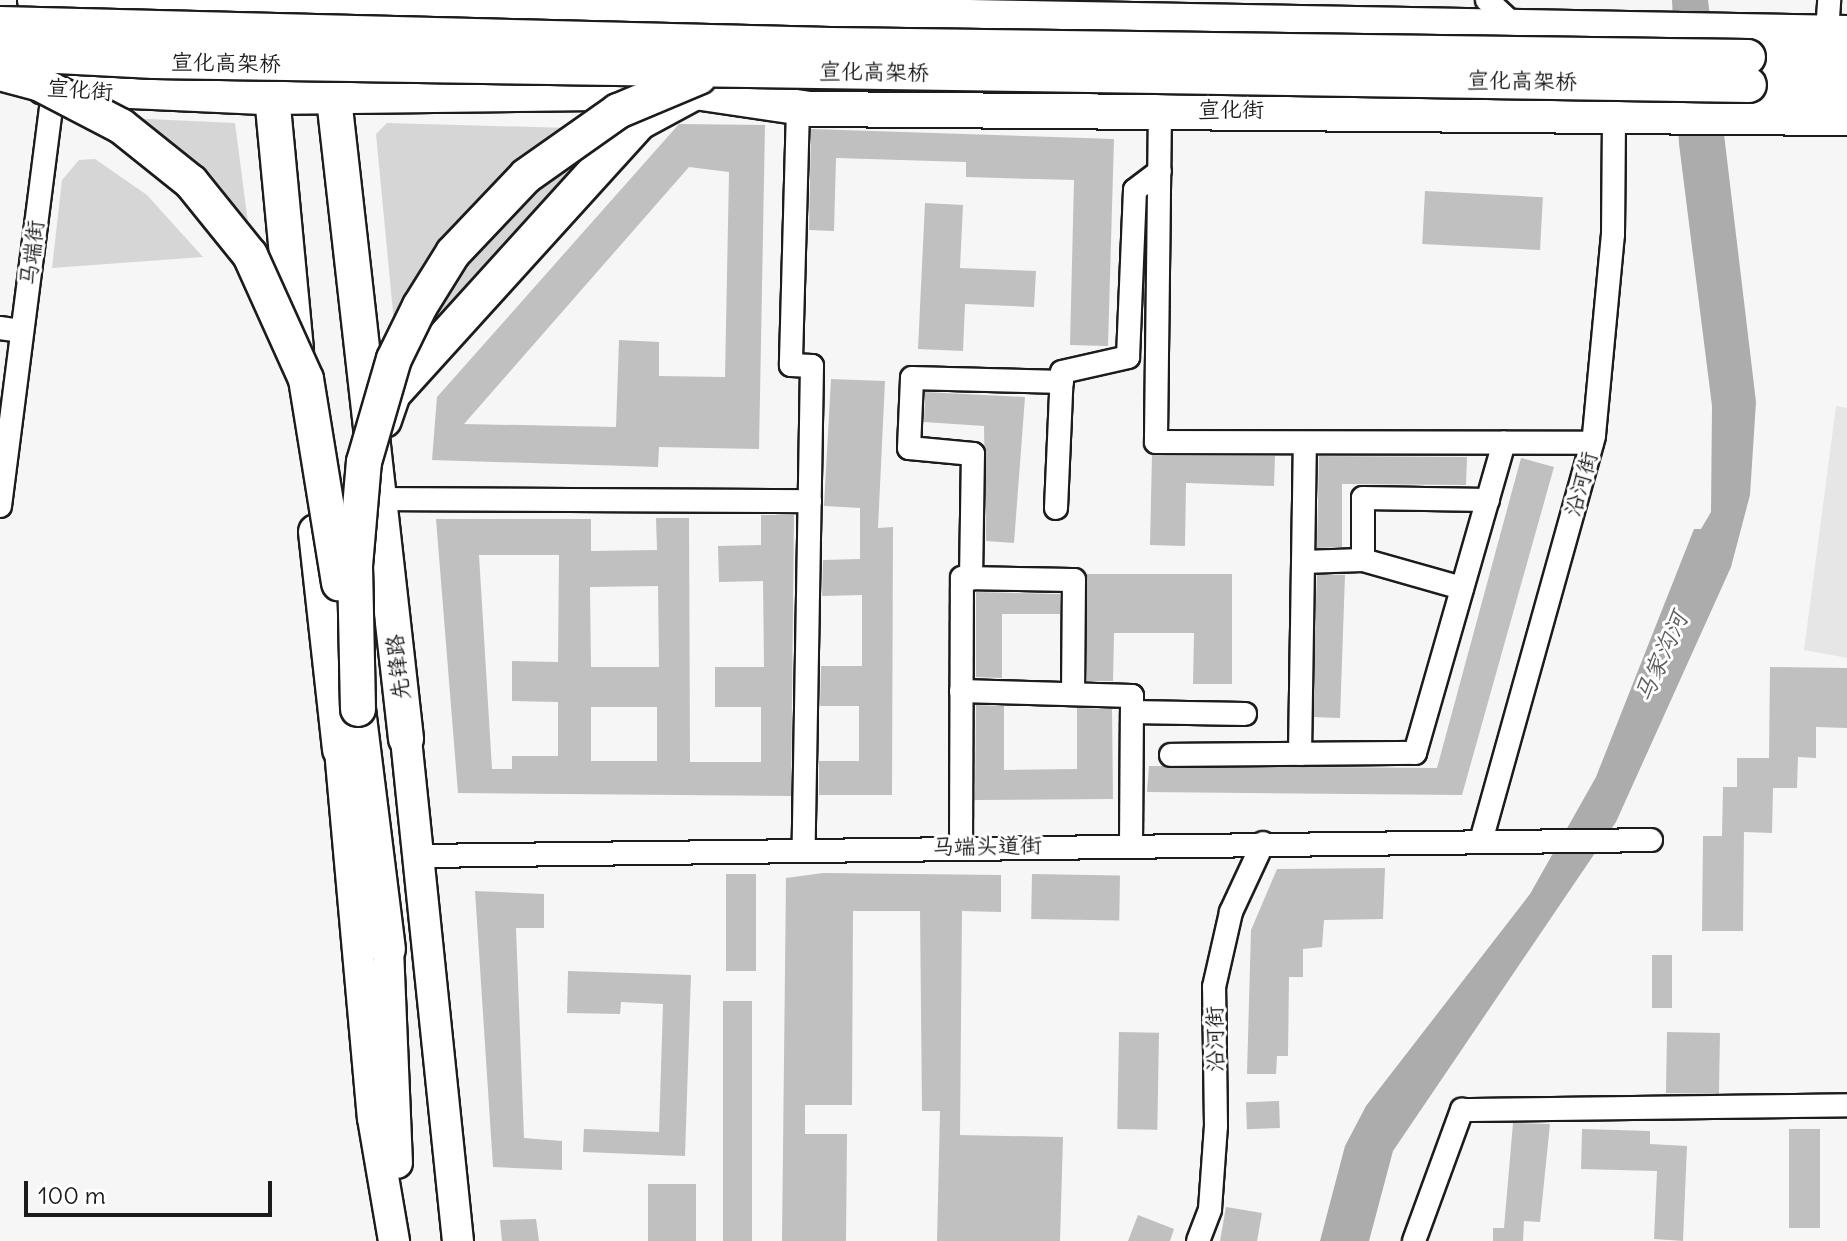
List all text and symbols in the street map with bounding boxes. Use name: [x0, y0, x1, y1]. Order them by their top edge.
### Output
street label: 宣化高架桥: [171, 49, 281, 77]
street label: 宣化高架桥: [819, 58, 929, 86]
street label: 宣化高架桥: [1467, 67, 1577, 95]
street label: 宣化街: [46, 75, 114, 105]
street label: 宣化街: [1198, 97, 1264, 123]
street label: 马端街: [15, 219, 49, 287]
street label: 沿河街: [1559, 449, 1603, 519]
water label: 马家沟河: [1628, 607, 1694, 707]
street label: 先锋路: [381, 633, 415, 701]
street label: 马端头道街: [932, 832, 1042, 860]
street label: 沿河街: [1201, 1006, 1229, 1072]
scale bar: [28, 1165, 276, 1215]
text: 100 m: [38, 1180, 106, 1210]

